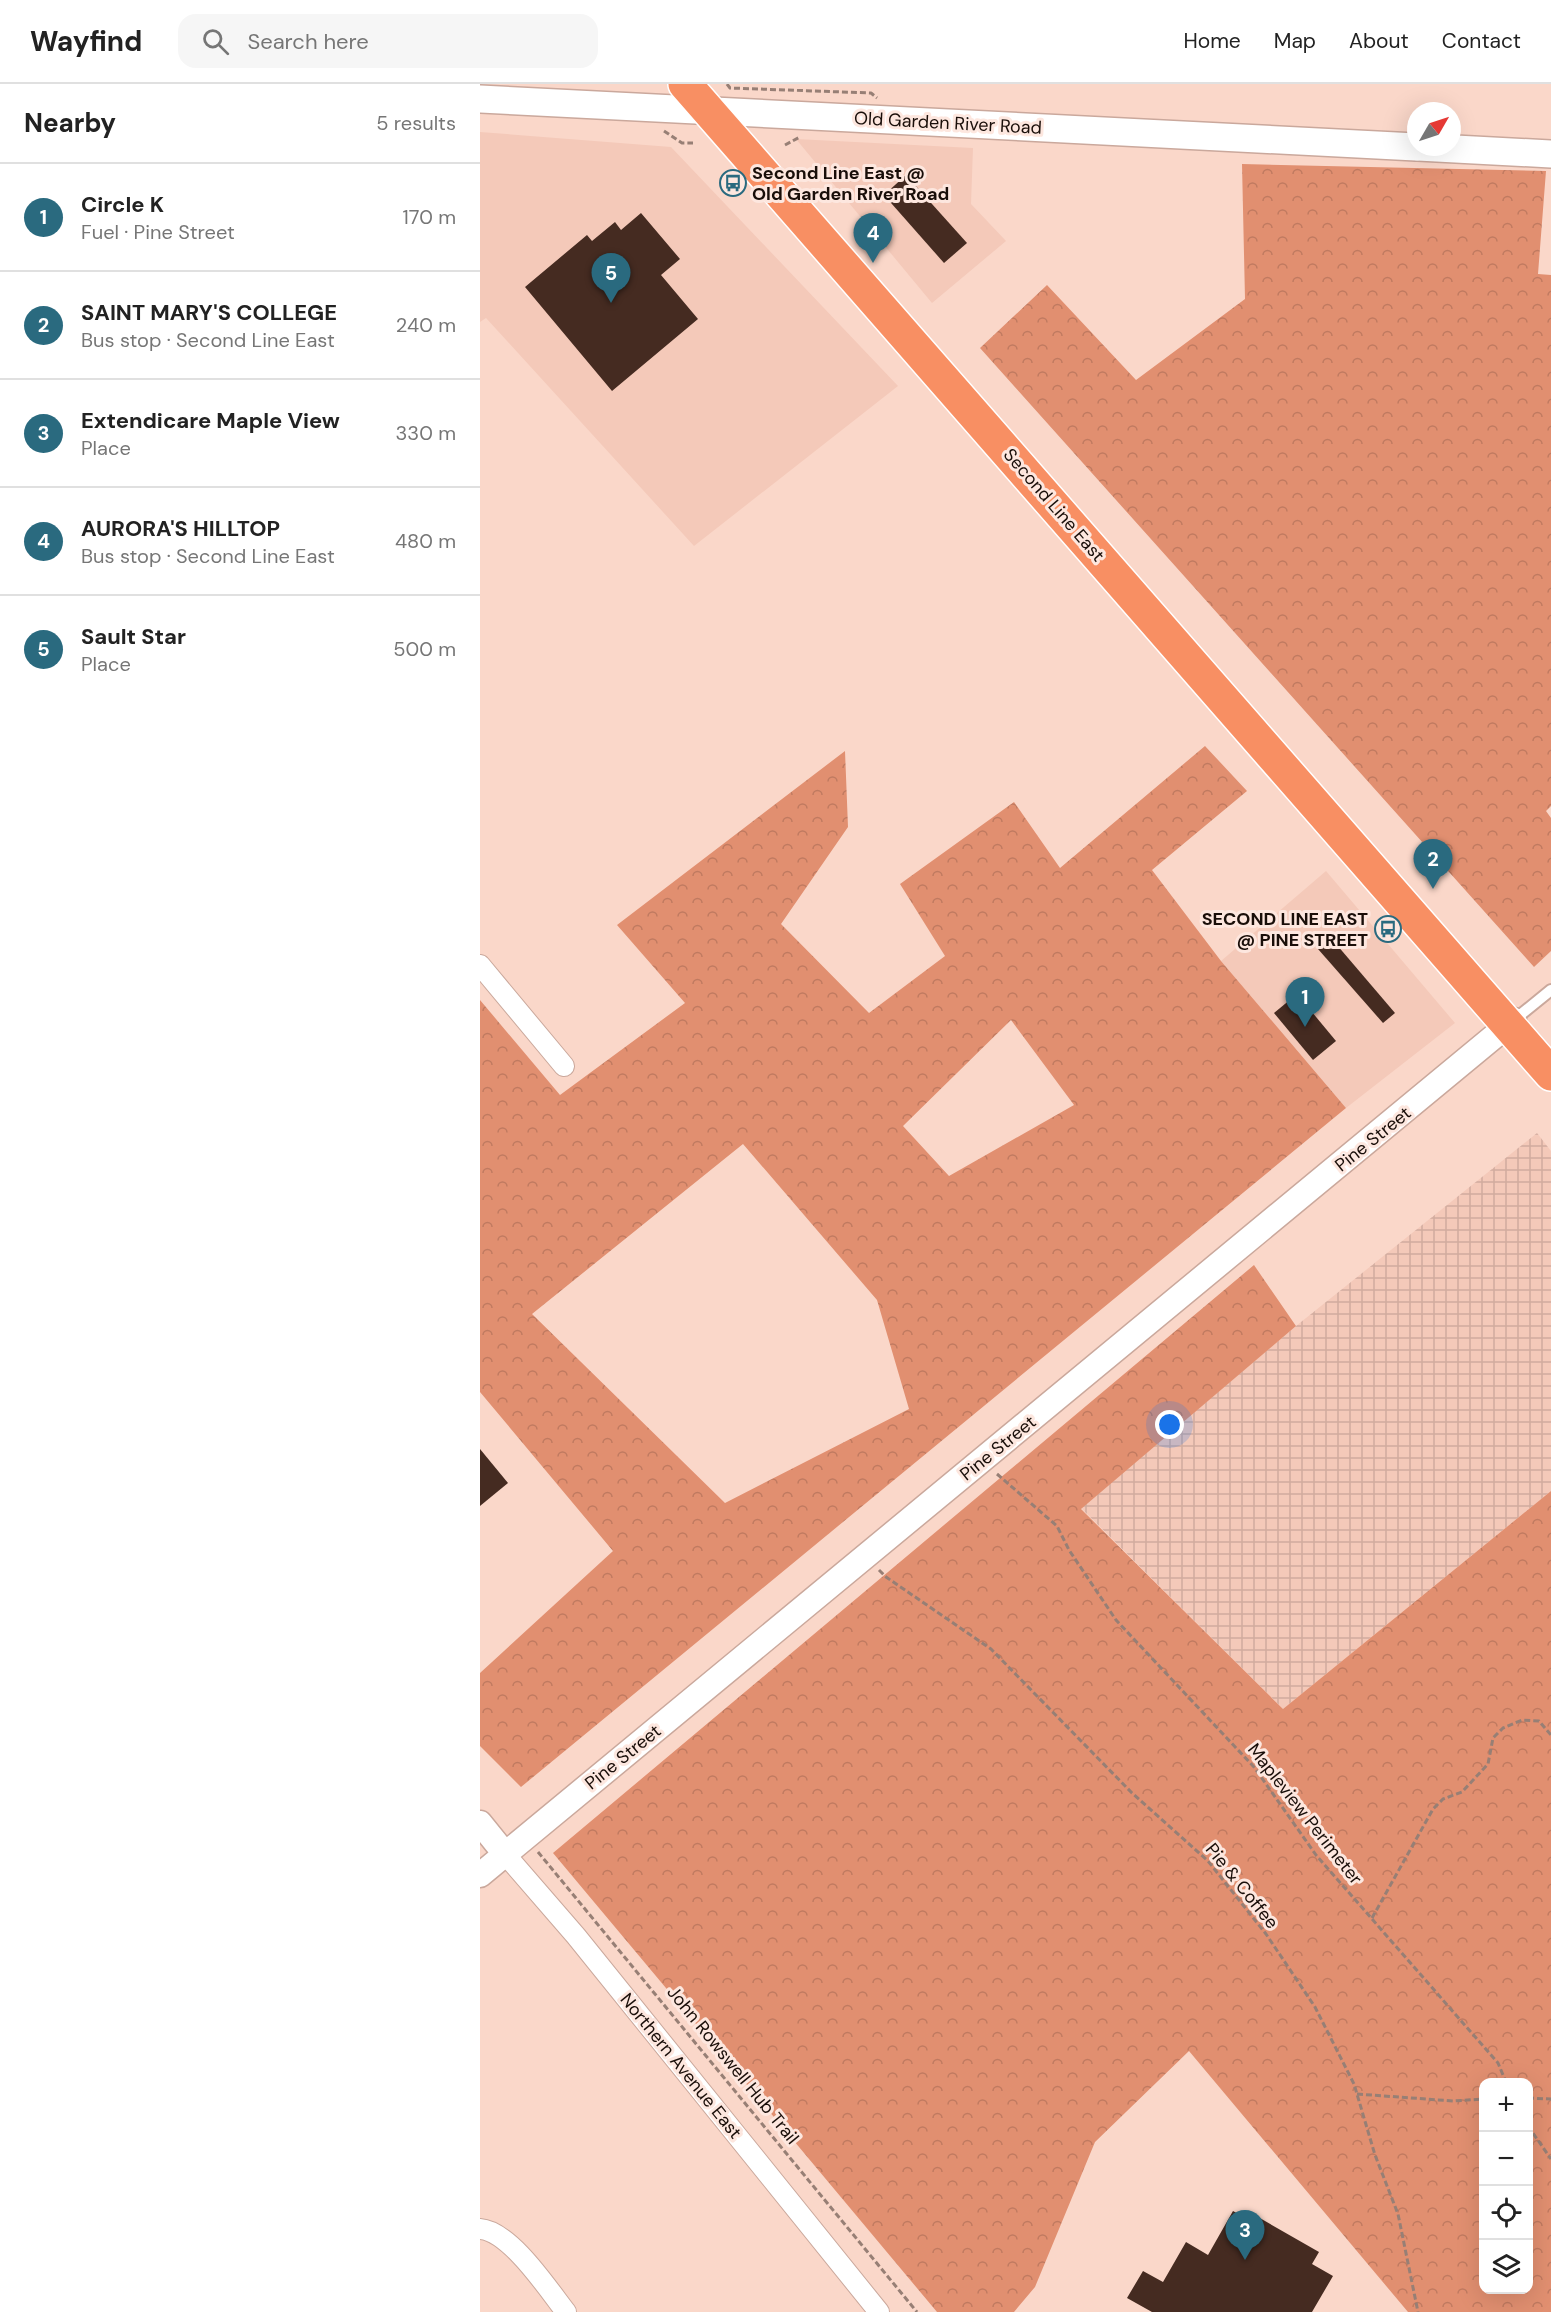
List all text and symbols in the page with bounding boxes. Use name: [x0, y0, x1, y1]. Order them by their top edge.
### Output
search box: [178, 14, 598, 68]
text: Wayfind: [30, 23, 142, 60]
icon: search: [199, 25, 232, 58]
text: Search here: [247, 27, 369, 56]
text: Home: [1183, 27, 1241, 55]
text: Map: [1274, 27, 1316, 55]
text: About: [1349, 27, 1409, 55]
text: Contact: [1442, 27, 1521, 55]
north arrow: [1407, 102, 1461, 156]
text: Nearby: [24, 106, 116, 140]
street label: Old Garden River Road: [853, 106, 1043, 140]
text: 5 results: [376, 110, 456, 136]
place label: Second Line East @ Old Garden River Road: [752, 161, 949, 206]
bus stop icon: Second Line East @ Old Garden River Road: [718, 168, 748, 198]
text: Circle K: [81, 190, 164, 219]
text: 1: [40, 204, 47, 230]
text: 170 m: [403, 204, 456, 230]
pin: 4: [854, 214, 892, 263]
text: Fuel · Pine Street: [81, 219, 235, 245]
pin: 5: [592, 254, 630, 303]
text: SAINT MARY'S COLLEGE: [81, 298, 337, 327]
text: 2: [38, 312, 49, 338]
text: 240 m: [396, 312, 456, 338]
text: Bus stop · Second Line East: [81, 327, 335, 353]
text: Extendicare Maple View: [81, 406, 340, 435]
text: 3: [37, 420, 50, 446]
text: 330 m: [396, 420, 456, 446]
text: Place: [81, 435, 131, 461]
street label: Second Line East: [998, 443, 1110, 567]
text: AURORA'S HILLTOP: [81, 514, 280, 543]
text: 4: [37, 528, 50, 554]
text: 480 m: [395, 528, 456, 554]
text: Bus stop · Second Line East: [81, 543, 335, 569]
text: Sault Star: [81, 622, 186, 651]
text: 5: [37, 636, 50, 662]
text: 500 m: [393, 636, 456, 662]
text: Place: [81, 651, 131, 677]
pin: 2: [1414, 840, 1452, 889]
place label: SECOND LINE EAST @ PINE STREET: [1202, 907, 1368, 952]
bus stop icon: SECOND LINE EAST @ PINE STREET: [1373, 914, 1403, 944]
pin: 1: [1286, 978, 1324, 1027]
street label: Pine Street: [1330, 1101, 1416, 1177]
street label: Pine Street: [955, 1410, 1041, 1486]
your location: [1155, 1410, 1184, 1439]
street label: Pine Street: [580, 1719, 666, 1795]
street label: Mapleview Perimeter: [1242, 1738, 1368, 1890]
street label: Pie & Coffee: [1200, 1838, 1284, 1934]
street label: John Rowswell Hub Trail: [662, 1981, 804, 2149]
street label: Northern Avenue East: [615, 1988, 747, 2144]
map controls: [1479, 2078, 1533, 2294]
button: +: [1479, 2078, 1533, 2132]
button: −: [1479, 2132, 1533, 2186]
button: locate: [1479, 2186, 1533, 2240]
pin: 3: [1226, 2210, 1264, 2260]
button: layers: [1479, 2240, 1533, 2294]

